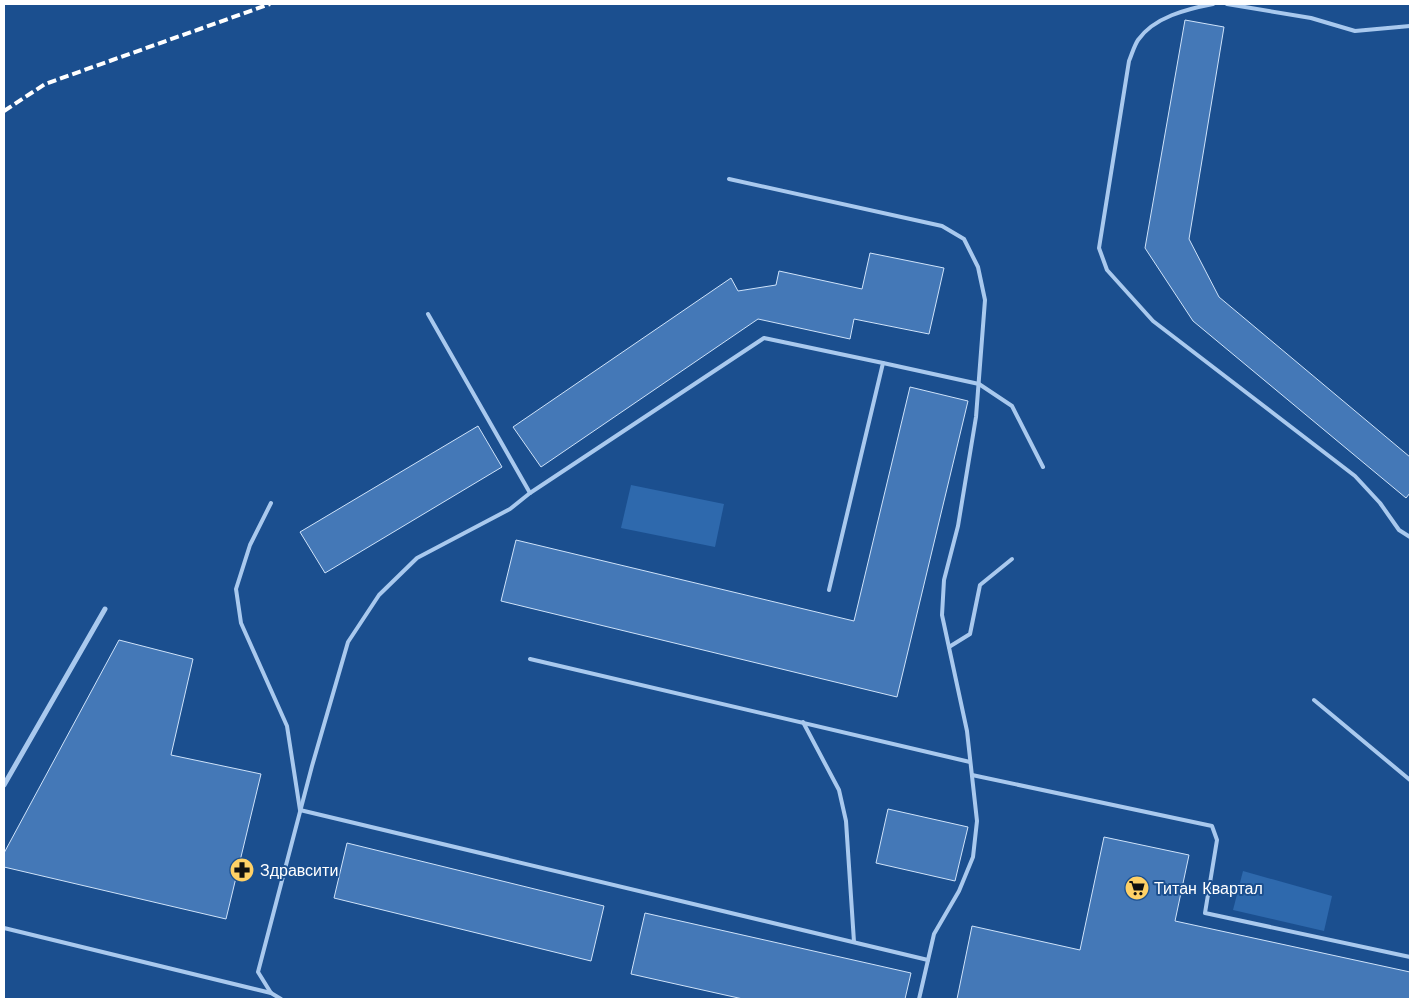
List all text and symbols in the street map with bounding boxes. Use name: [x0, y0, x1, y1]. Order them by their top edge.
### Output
pharmacy icon: Здравсити: [229, 857, 255, 883]
place label: Здравсити: [260, 861, 338, 880]
supermarket icon: Титан Квартал: [1124, 875, 1150, 901]
place label: Титан Квартал: [1154, 879, 1263, 898]

